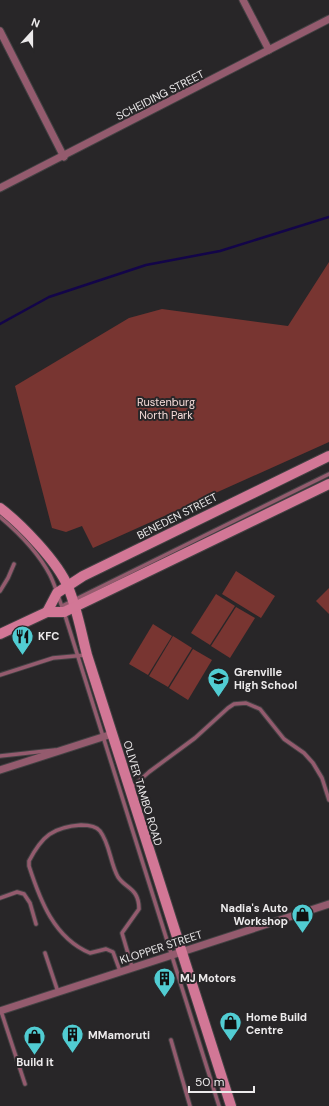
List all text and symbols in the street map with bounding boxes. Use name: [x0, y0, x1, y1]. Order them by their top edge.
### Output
north arrow: [12, 12, 52, 52]
text: N: [29, 15, 42, 31]
street label: SCHEIDING STREET: [114, 67, 206, 123]
park label: Rustenburg North Park: [137, 395, 195, 422]
street label: BENEDEN STREET: [134, 490, 220, 542]
restaurant icon: KFC: [9, 623, 35, 656]
place label: KFC: [38, 629, 59, 643]
school or university icon: Grenville High School: [206, 665, 232, 698]
place label: Grenville High School: [234, 665, 297, 692]
street label: OLIVER TAMBO ROAD: [120, 739, 166, 848]
place label: Nadia's Auto Workshop: [220, 901, 288, 928]
shop icon: Nadia's Auto Workshop: [290, 901, 316, 934]
street label: KLOPPER STREET: [118, 927, 204, 967]
building icon: MJ Motors: [152, 965, 178, 998]
place label: MJ Motors: [180, 971, 236, 985]
shop icon: Home Build Centre: [218, 1010, 244, 1043]
place label: Home Build Centre: [246, 1010, 307, 1037]
building icon: MMamoruti: [59, 1022, 85, 1055]
shop icon: Build it: [22, 1023, 48, 1056]
place label: MMamoruti: [88, 1028, 150, 1042]
place label: Build it: [16, 1055, 54, 1069]
scale bar: [189, 1068, 254, 1094]
text: 50 m: [195, 1074, 224, 1090]

